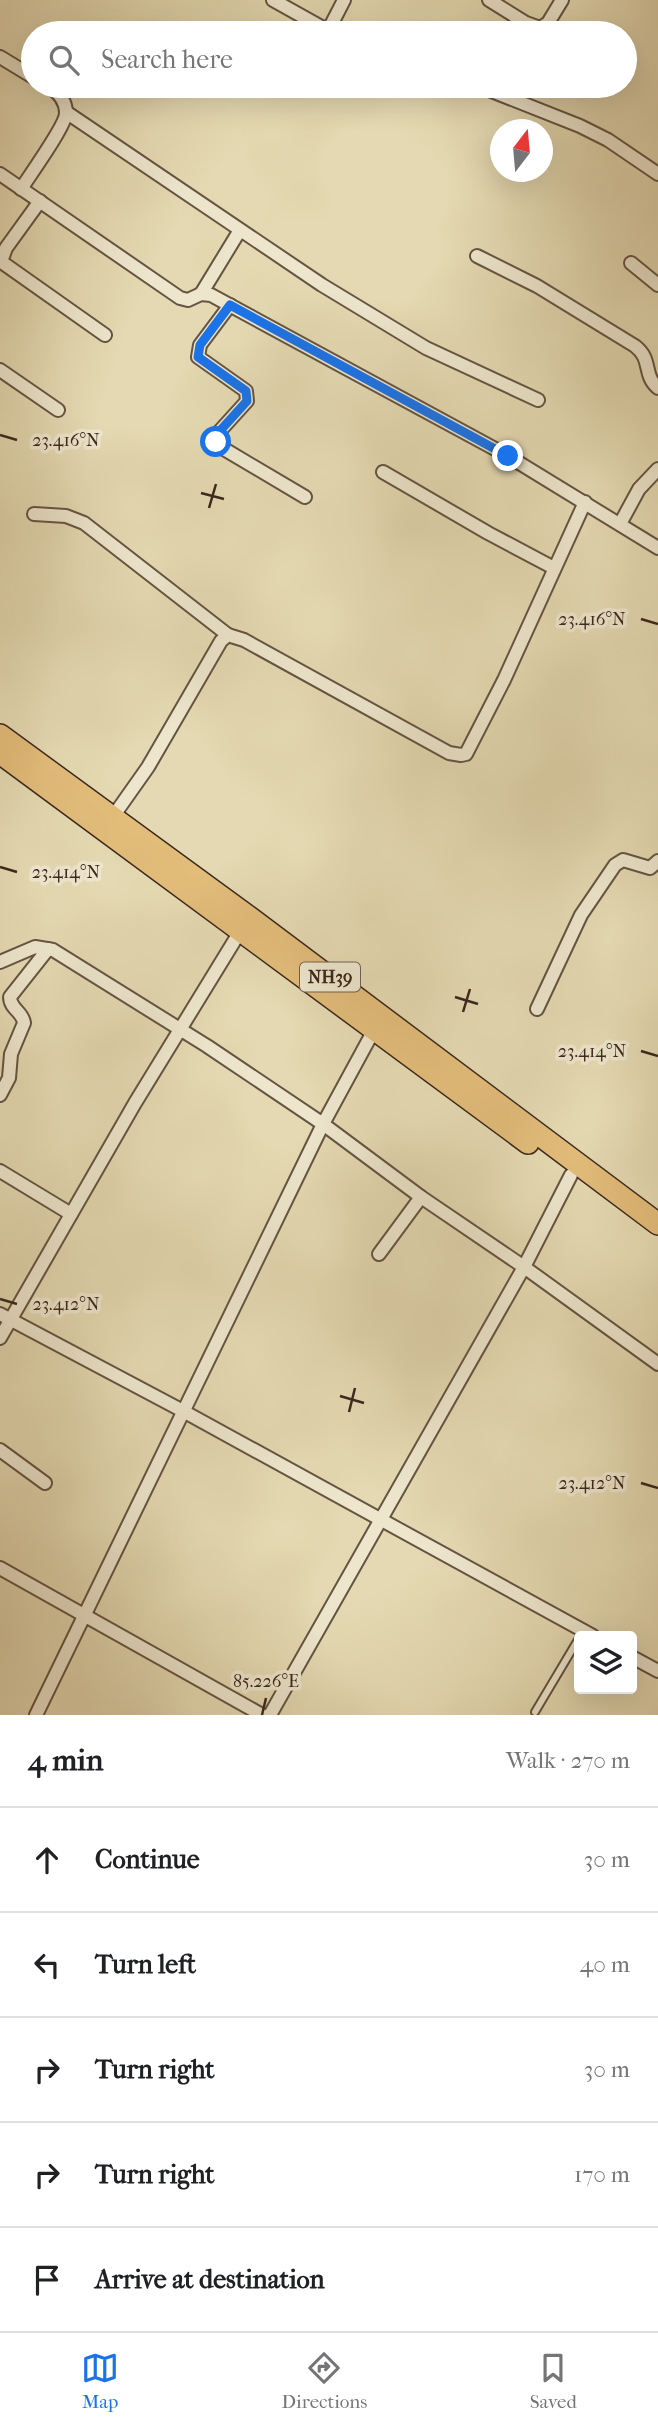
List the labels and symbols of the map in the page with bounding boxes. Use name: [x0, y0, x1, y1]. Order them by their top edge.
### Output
north arrow: [490, 119, 553, 182]
route start: [200, 426, 231, 457]
text: 23.416°N: [32, 430, 100, 451]
route end: [492, 440, 523, 471]
text: 23.416°N: [558, 609, 626, 630]
text: 23.414°N: [32, 862, 101, 883]
road number: NH39: [300, 962, 360, 992]
text: 23.414°N: [558, 1041, 627, 1062]
text: 23.412°N: [32, 1294, 100, 1315]
text: 23.412°N: [558, 1473, 626, 1494]
text: 85.226°E: [233, 1671, 299, 1692]

